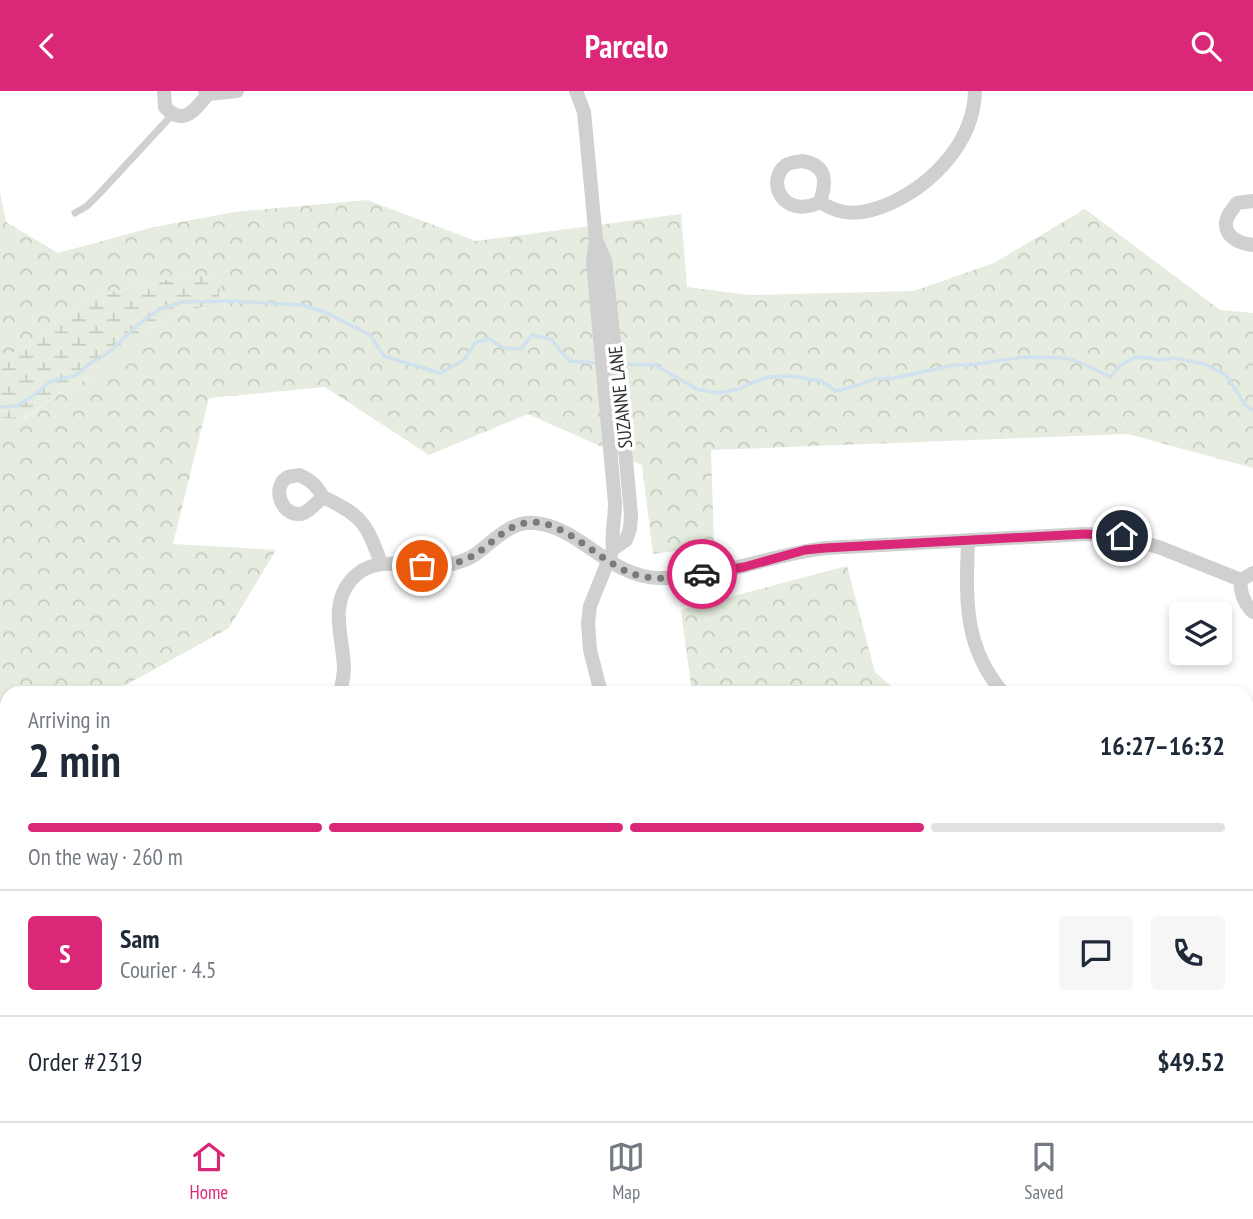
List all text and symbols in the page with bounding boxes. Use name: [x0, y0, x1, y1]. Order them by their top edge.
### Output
text: Parcelo: [585, 25, 668, 67]
icon: back: [28, 27, 66, 65]
icon: search: [1187, 27, 1225, 65]
street label: SUZANNE LANE: [603, 345, 637, 449]
pin: [1092, 506, 1152, 566]
icon: home: [1103, 517, 1141, 555]
pin: [392, 536, 452, 596]
courier: [667, 539, 737, 609]
icon: bag: [403, 547, 441, 585]
icon: car: [683, 555, 721, 593]
map controls: [1169, 602, 1232, 665]
button: layers: [1169, 602, 1232, 665]
text: Arriving in: [28, 705, 110, 734]
text: 16:27–16:32: [1100, 729, 1225, 762]
text: 2 min: [28, 730, 121, 790]
text: On the way · 260 m: [28, 842, 183, 871]
button: chat: [1059, 916, 1133, 990]
button: phone: [1151, 916, 1225, 990]
text: Sam: [120, 922, 159, 955]
text: S: [59, 937, 71, 970]
text: Courier · 4.5: [120, 955, 216, 984]
text: Order #2319: [28, 1045, 143, 1078]
text: $49.52: [1157, 1045, 1225, 1078]
tab: Home: [190, 1138, 228, 1204]
tab: Map: [607, 1138, 645, 1204]
tab: Saved: [1024, 1138, 1063, 1204]

